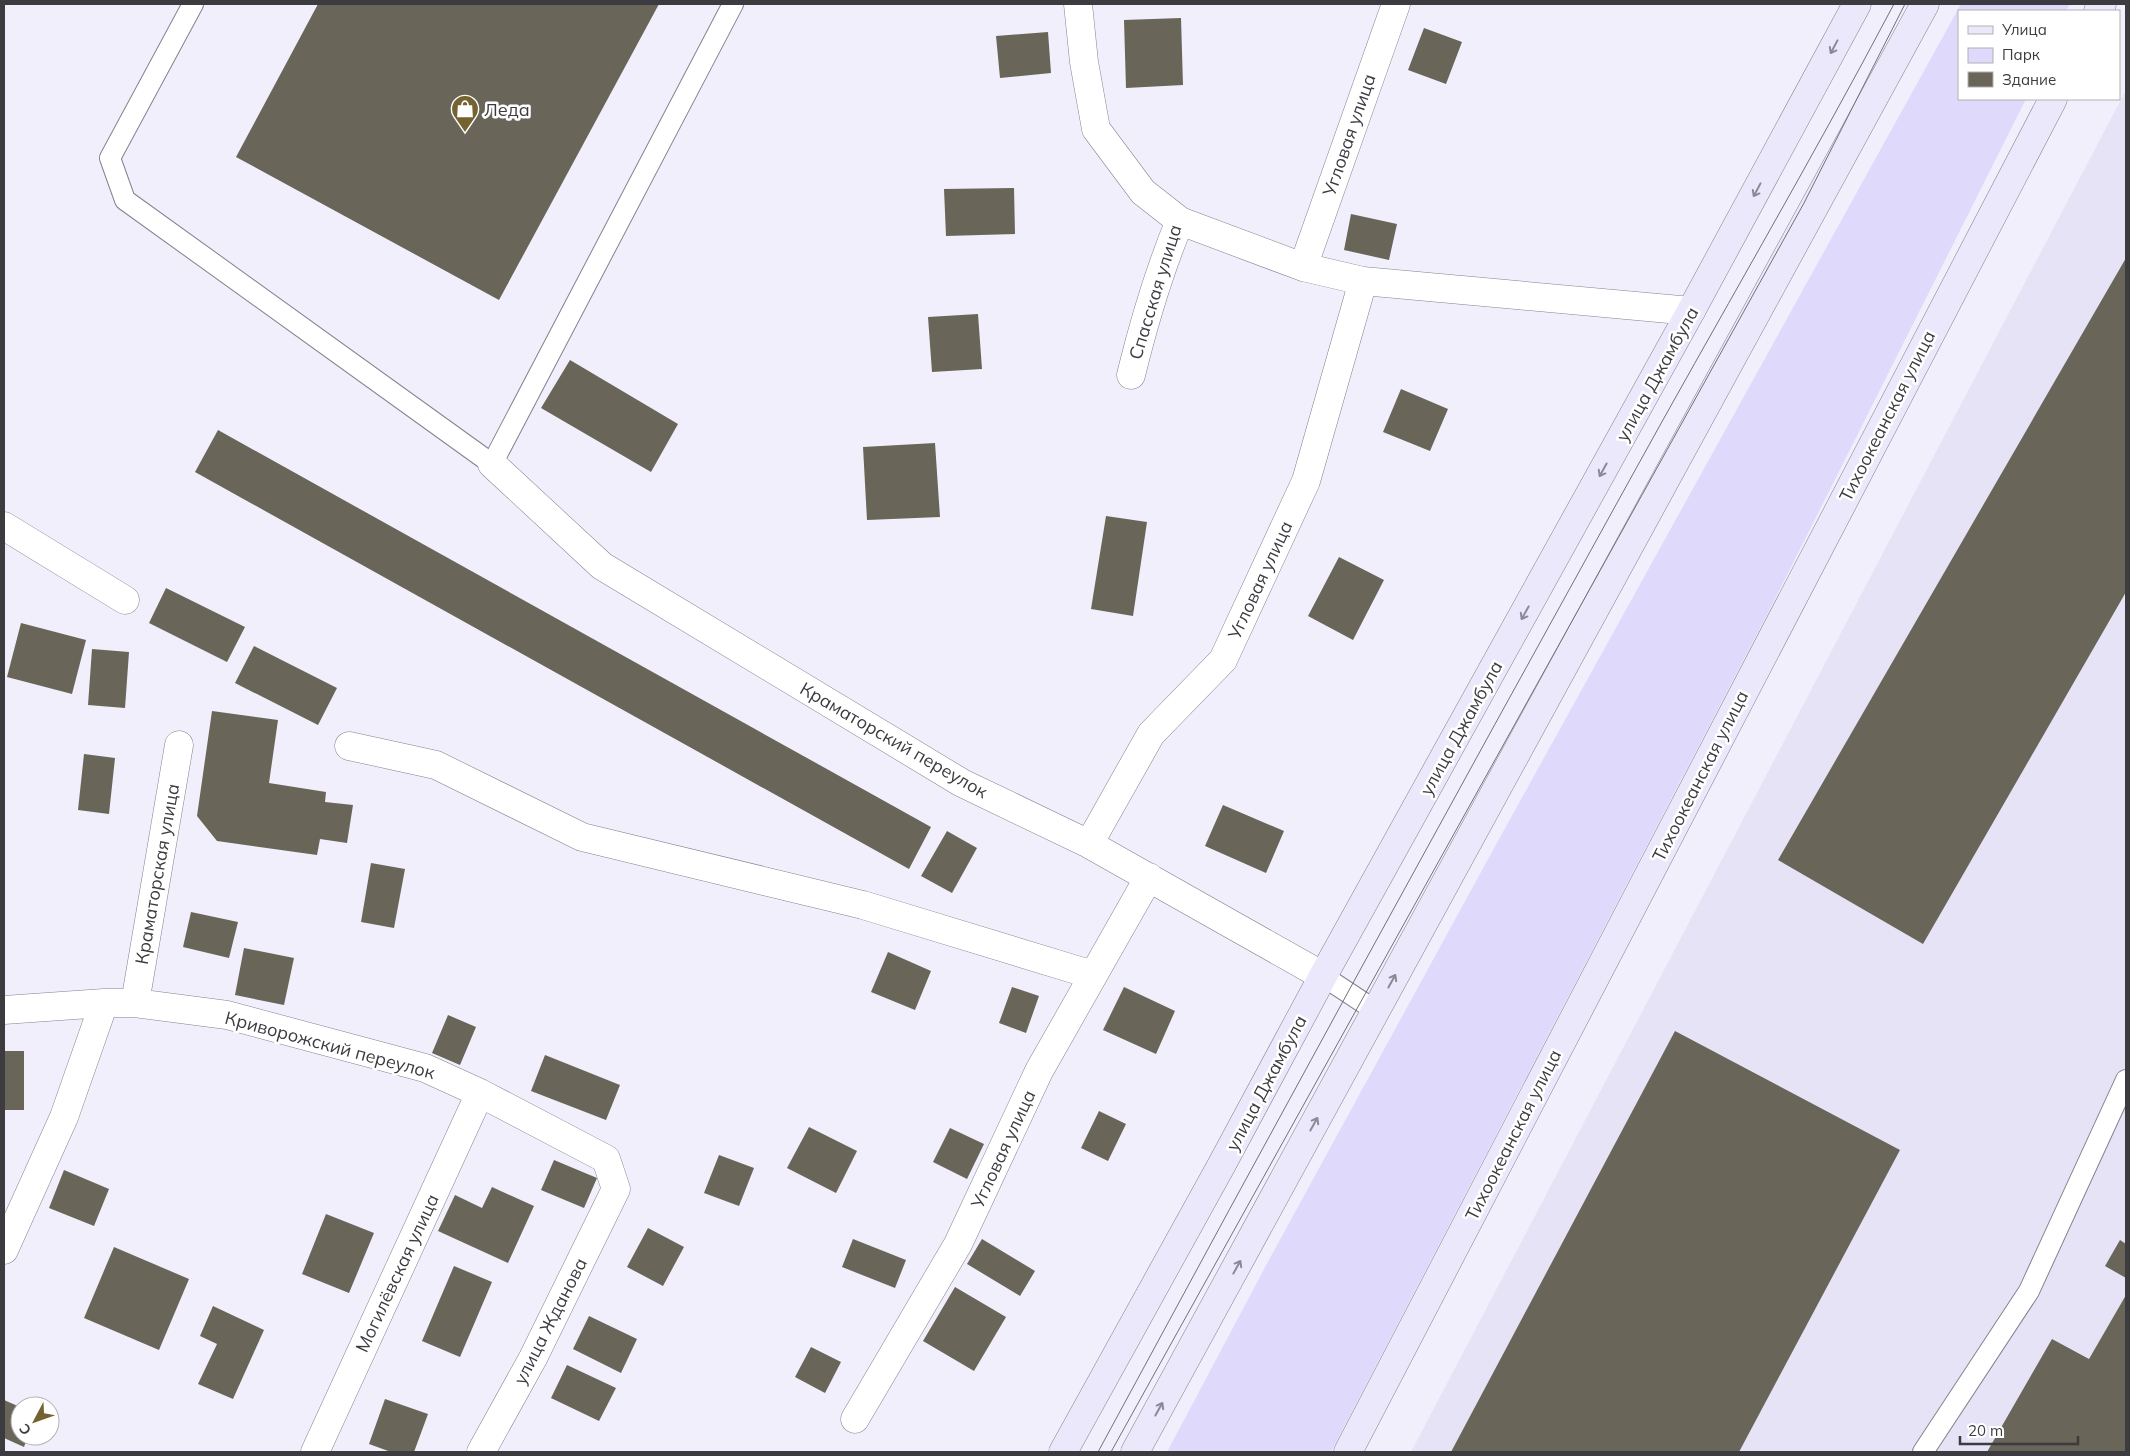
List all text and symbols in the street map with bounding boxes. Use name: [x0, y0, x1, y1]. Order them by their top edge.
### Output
legend: [1958, 10, 2120, 100]
text: Улица: [2001, 20, 2047, 39]
one-way arrow: [1829, 39, 1839, 54]
text: Парк: [2002, 45, 2041, 64]
text: Здание: [2002, 70, 2056, 89]
street label: Угловая улица: [1317, 71, 1381, 200]
shop icon: Леда: [450, 94, 480, 133]
place label: Леда: [484, 98, 530, 121]
one-way arrow: [1752, 182, 1762, 197]
street label: Спасская улица: [1124, 222, 1186, 362]
street label: улица Джамбула: [1611, 303, 1703, 445]
street label: Тихоокеанская улица: [1834, 327, 1940, 505]
one-way arrow: [1598, 463, 1608, 477]
street label: Угловая улица: [1222, 517, 1297, 644]
one-way arrow: [1520, 605, 1530, 620]
street label: улица Джамбула: [1415, 657, 1507, 799]
street label: Краматорский переулок: [796, 677, 992, 803]
street label: Тихоокеанская улица: [1647, 687, 1753, 865]
street label: Краматорская улица: [130, 782, 184, 966]
one-way arrow: [1387, 974, 1397, 989]
street label: Криворожский переулок: [223, 1006, 438, 1084]
street label: улица Джамбула: [1221, 1011, 1311, 1155]
street label: Тихоокеанская улица: [1460, 1046, 1566, 1224]
street label: Угловая улица: [965, 1086, 1040, 1213]
one-way arrow: [1309, 1117, 1319, 1132]
street label: Могилёвская улица: [350, 1190, 444, 1356]
street label: улица Жданова: [508, 1254, 592, 1388]
one-way arrow: [1232, 1260, 1242, 1275]
north arrow: [10, 1396, 60, 1446]
one-way arrow: [1154, 1403, 1164, 1417]
scale bar: [1960, 1414, 2078, 1446]
text: С: [15, 1420, 35, 1439]
text: 20 m: [1968, 1421, 2003, 1440]

